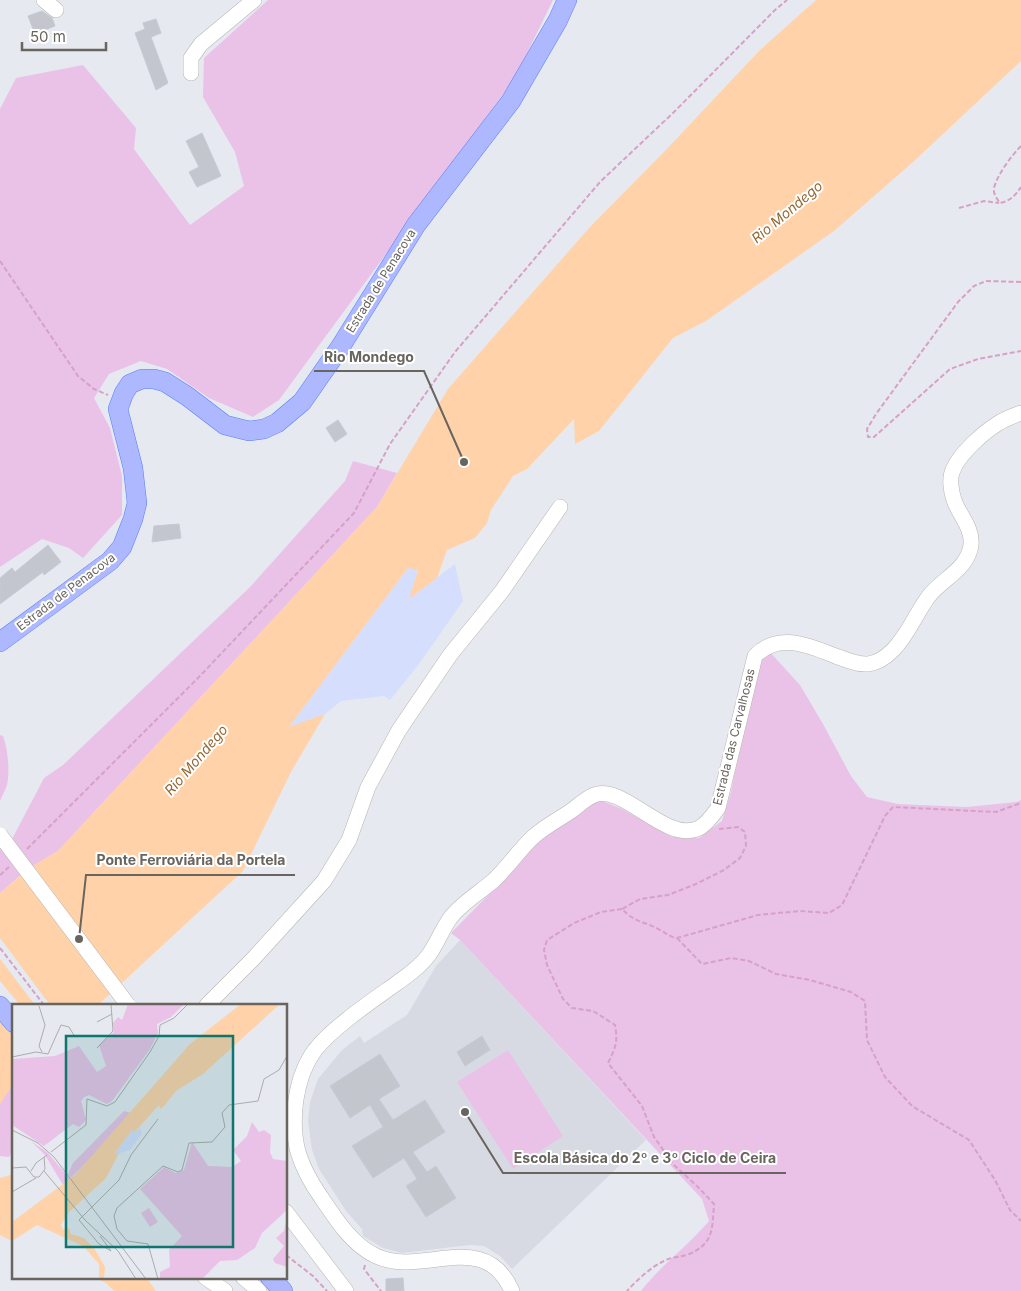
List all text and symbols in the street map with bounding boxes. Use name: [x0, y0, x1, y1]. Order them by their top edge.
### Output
scale bar: [22, 20, 106, 52]
text: 50 m: [30, 27, 66, 46]
water label: Rio Mondego: [748, 177, 826, 246]
street label: Estrada de Penacova: [343, 226, 419, 335]
callout: Rio Mondego: [314, 342, 424, 371]
text: Rio Mondego: [324, 348, 414, 365]
street label: Estrada de Penacova: [13, 550, 118, 634]
street label: Estrada das Carvalhosas: [709, 667, 758, 807]
water label: Rio Mondego: [160, 721, 231, 798]
callout: Ponte Ferroviária da Portela: [86, 846, 295, 875]
text: Ponte Ferroviária da Portela: [97, 851, 285, 868]
inset map: [12, 1004, 288, 1278]
callout: Escola Básica do 2º e 3º Ciclo de Ceira: [503, 1144, 786, 1173]
text: Escola Básica do 2º e 3º Ciclo de Ceira: [514, 1149, 776, 1166]

